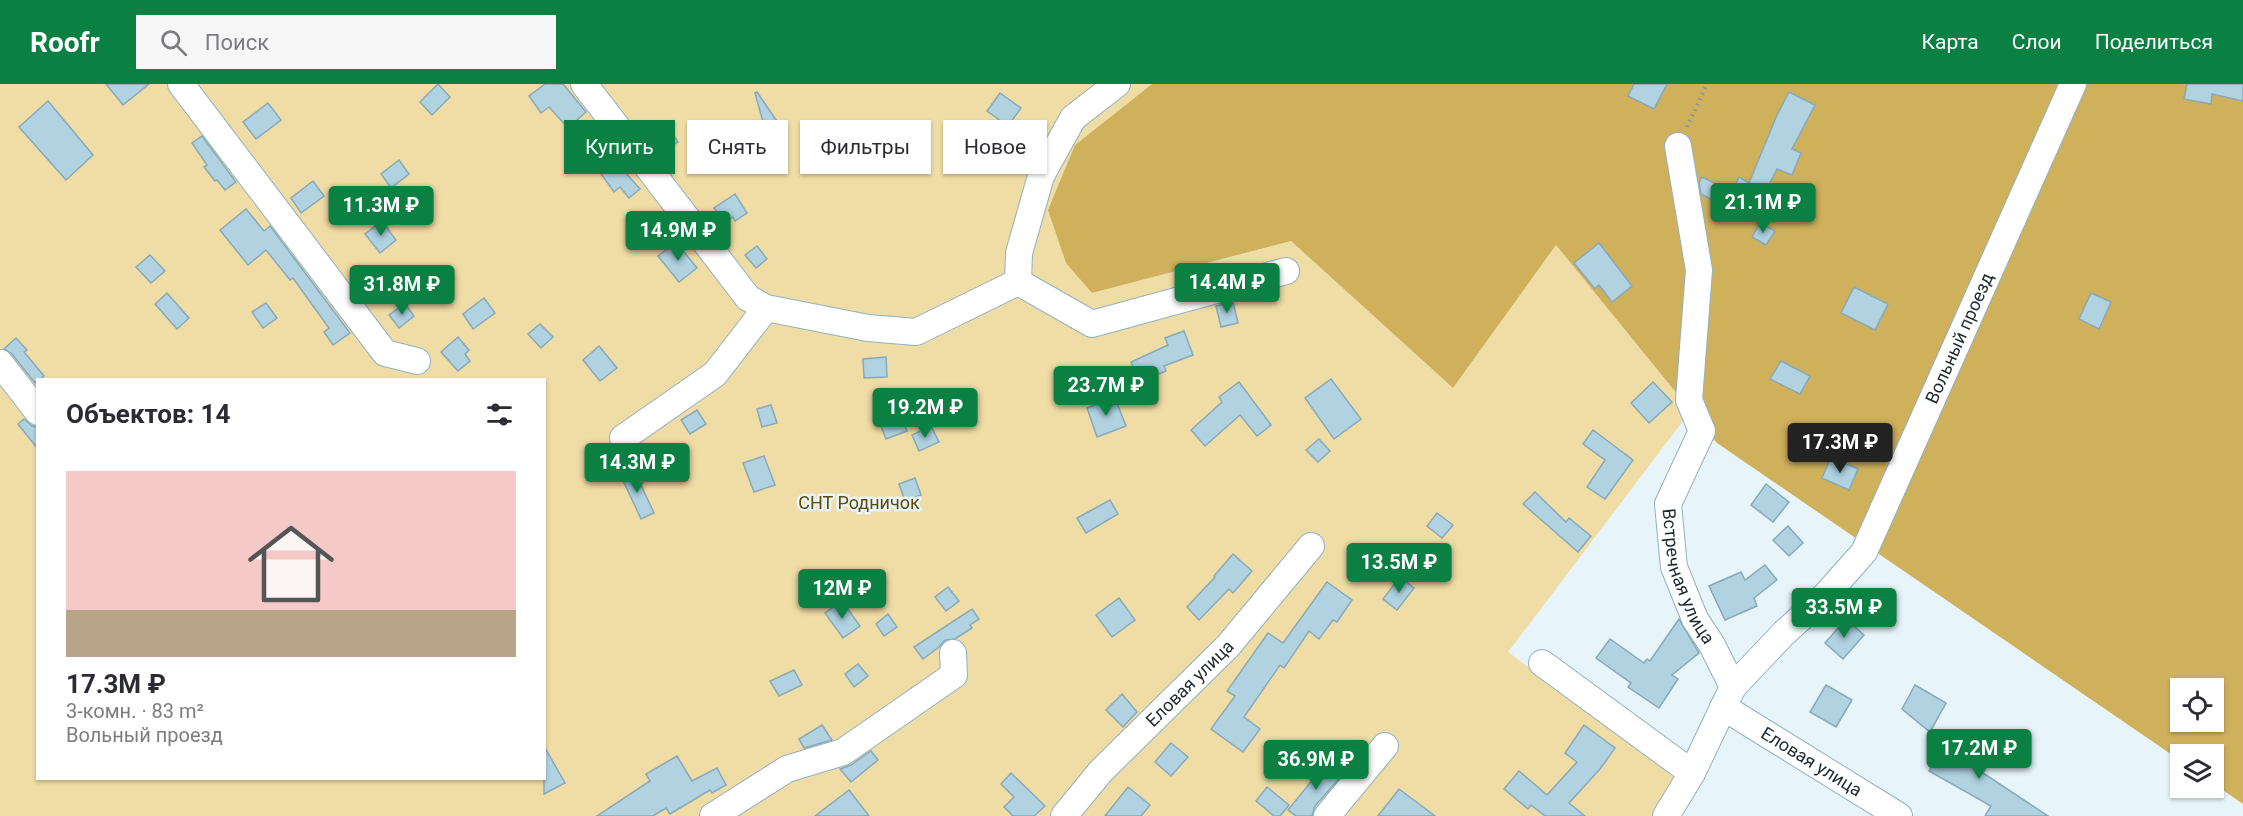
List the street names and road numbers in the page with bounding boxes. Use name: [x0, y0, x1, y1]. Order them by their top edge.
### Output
street label: Вольный проезд: [1921, 269, 1997, 407]
street label: Встречная улица: [1658, 507, 1719, 648]
street label: Еловая улица: [1141, 635, 1238, 731]
street label: Еловая улица: [1757, 722, 1866, 800]

